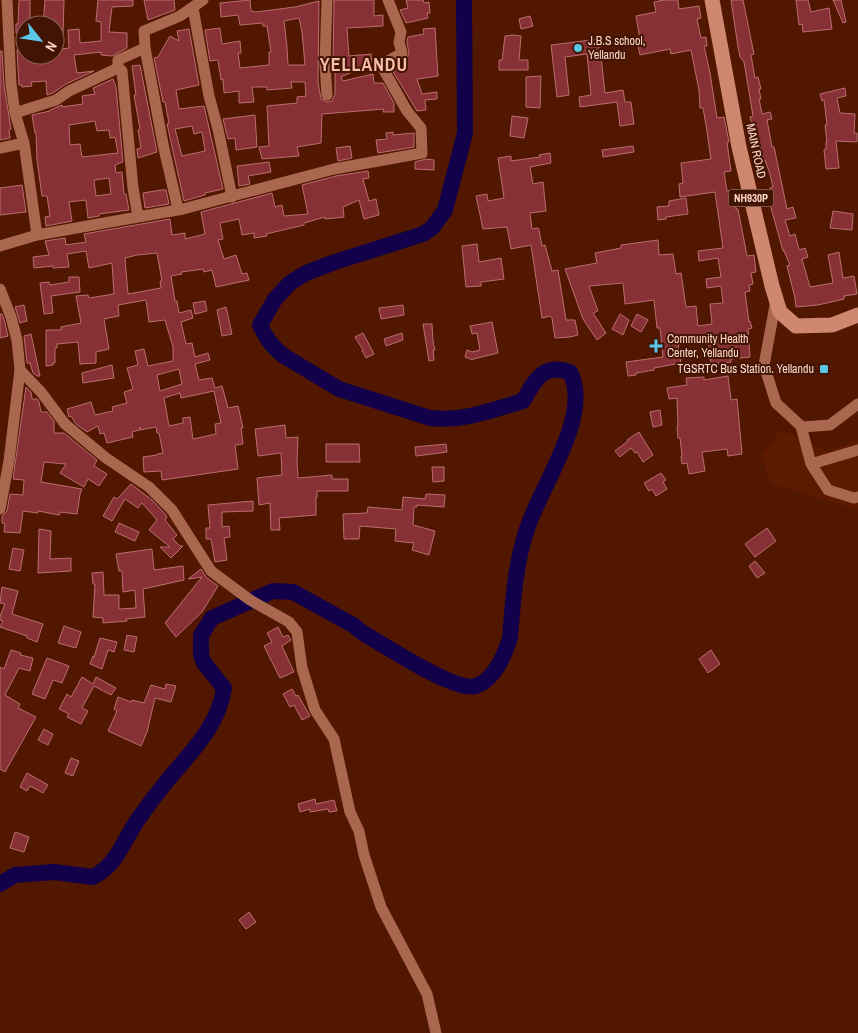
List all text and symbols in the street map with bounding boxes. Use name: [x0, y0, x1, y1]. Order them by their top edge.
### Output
north arrow: [15, 15, 65, 65]
place label: J.B.S school, Yellandu: [588, 33, 645, 63]
text: N: [41, 38, 61, 55]
marker: J.B.S school, Yellandu: [572, 42, 584, 54]
district label: YELLANDU: [320, 52, 408, 77]
street label: MAIN ROAD: [742, 122, 770, 180]
road number: NH930P: [728, 190, 774, 207]
place label: Community Health Center, Yellandu: [667, 331, 748, 361]
marker: Community Health Center, Yellandu: [649, 339, 663, 353]
place label: TGSRTC Bus Station. Yellandu: [677, 361, 814, 377]
marker: TGSRTC Bus Station. Yellandu: [818, 363, 830, 375]

